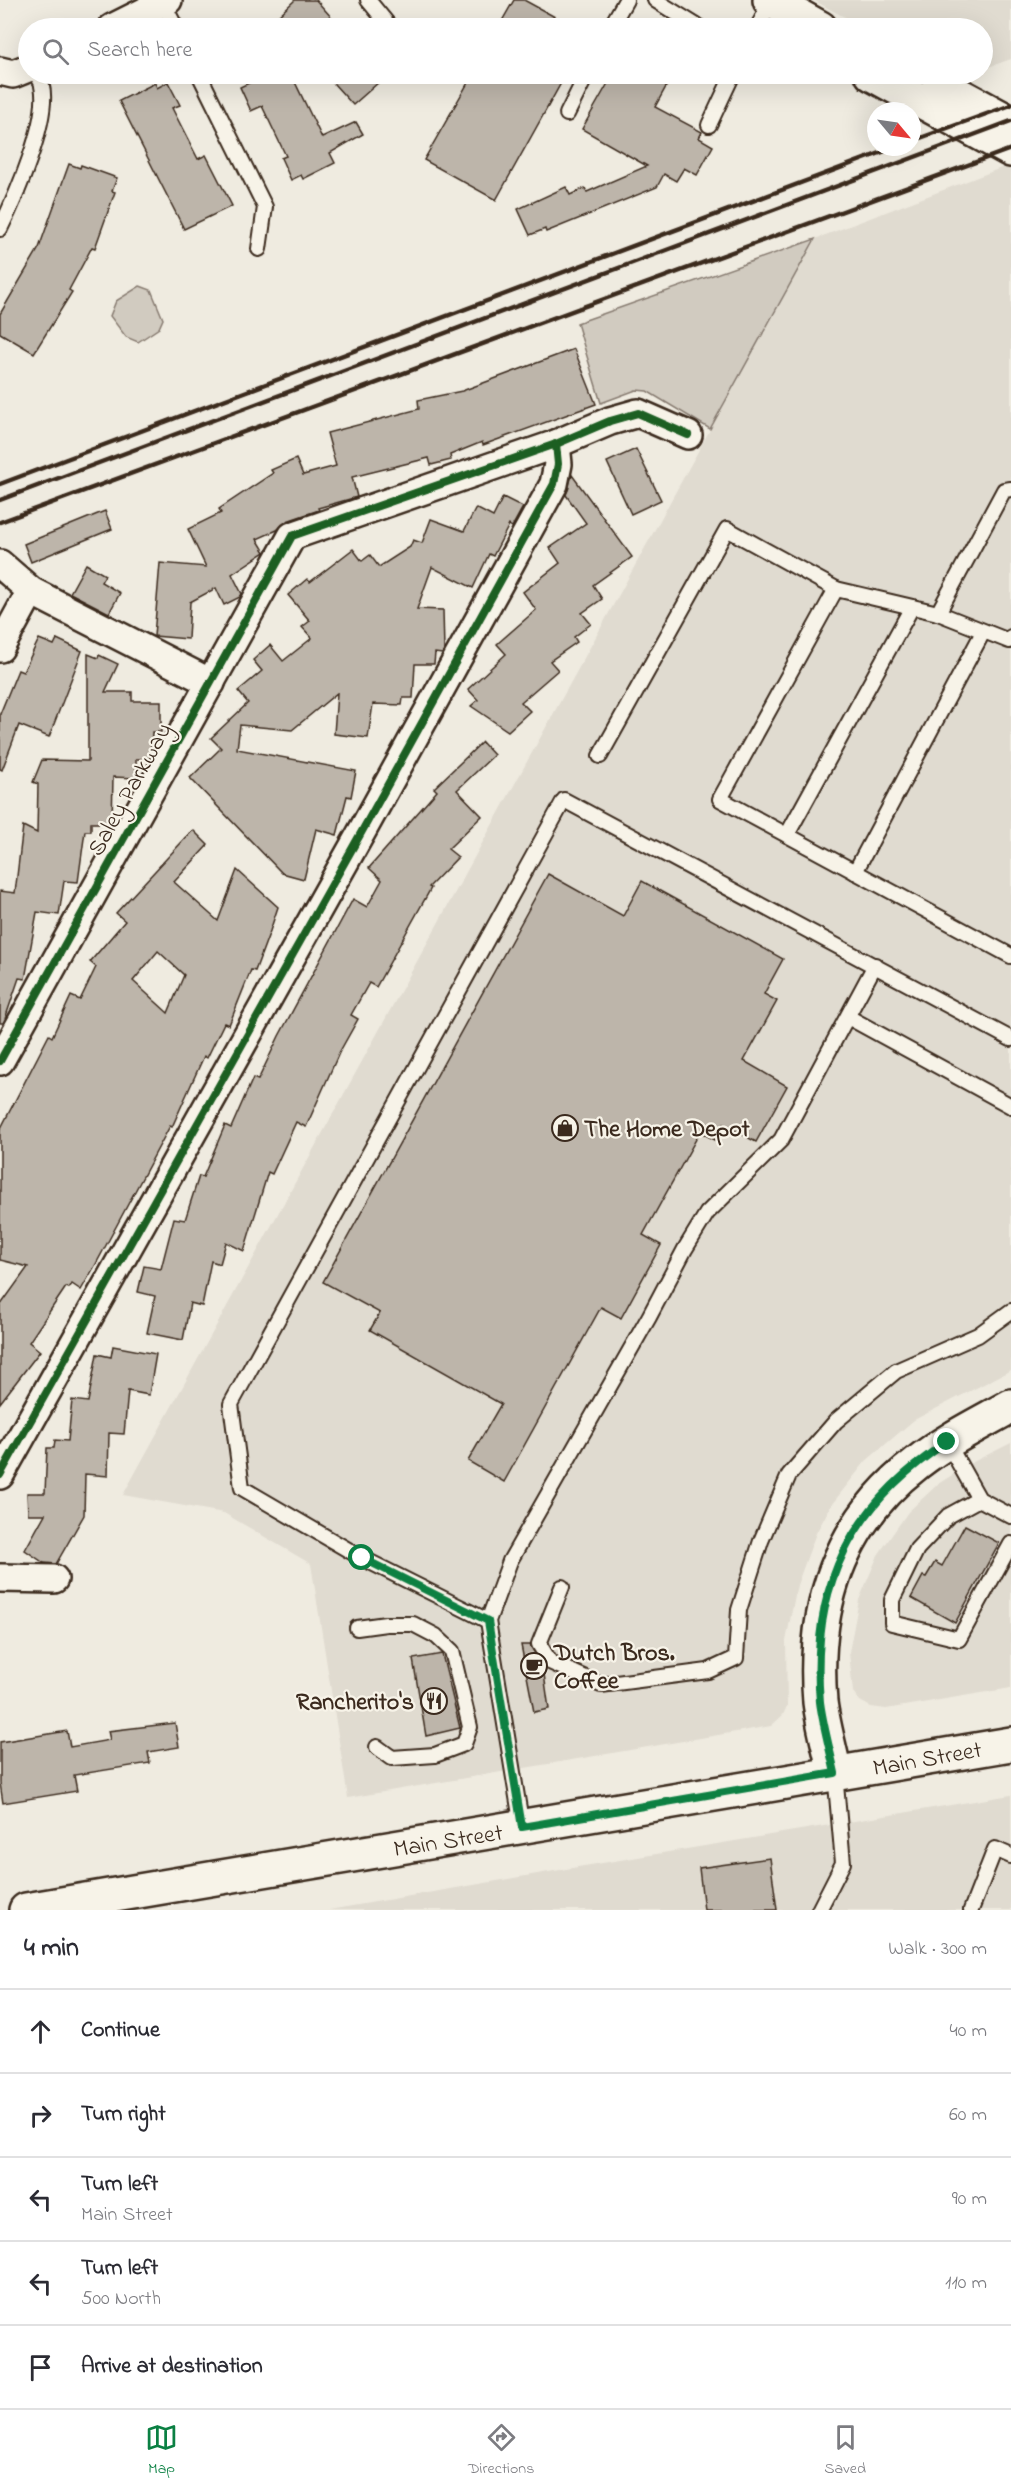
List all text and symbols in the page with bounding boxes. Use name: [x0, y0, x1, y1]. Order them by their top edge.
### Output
search box: [18, 18, 993, 84]
icon: search: [39, 35, 72, 68]
text: Search here: [87, 35, 192, 67]
north arrow: [867, 102, 921, 156]
street label: Saley Parkway: [80, 717, 183, 864]
shop icon: The Home Depot: [550, 1113, 580, 1143]
place label: The Home Depot: [584, 1113, 751, 1148]
route end: [933, 1428, 959, 1454]
route start: [348, 1544, 374, 1570]
place label: Dutch Bros. Coffee: [553, 1637, 675, 1700]
cafe icon: Dutch Bros. Coffee: [519, 1651, 549, 1681]
place label: Rancherito's: [296, 1686, 414, 1721]
restaurant icon: Rancherito's: [419, 1686, 449, 1716]
street label: Main Street: [870, 1734, 985, 1787]
street label: Main Street: [391, 1817, 506, 1868]
text: 4 min: [24, 1930, 79, 1968]
text: Walk · 300 m: [888, 1935, 987, 1964]
icon: ahead: [24, 2015, 57, 2048]
text: Continue: [81, 2015, 160, 2047]
text: 40 m: [950, 2017, 987, 2046]
icon: right: [24, 2099, 57, 2132]
text: Turn right: [81, 2099, 166, 2131]
text: 60 m: [949, 2101, 987, 2130]
text: Turn left: [81, 2169, 158, 2201]
icon: left: [24, 2183, 57, 2216]
text: 90 m: [952, 2185, 987, 2214]
text: Main Street: [81, 2201, 173, 2230]
text: Turn left: [81, 2253, 158, 2285]
icon: left: [24, 2267, 57, 2300]
text: 110 m: [945, 2269, 987, 2298]
text: 500 North: [81, 2285, 161, 2314]
icon: arrive: [24, 2351, 57, 2384]
text: Arrive at destination: [81, 2351, 263, 2383]
tab: Map: [145, 2421, 178, 2481]
tab: Directions: [468, 2421, 534, 2481]
tab: Saved: [824, 2421, 866, 2481]

